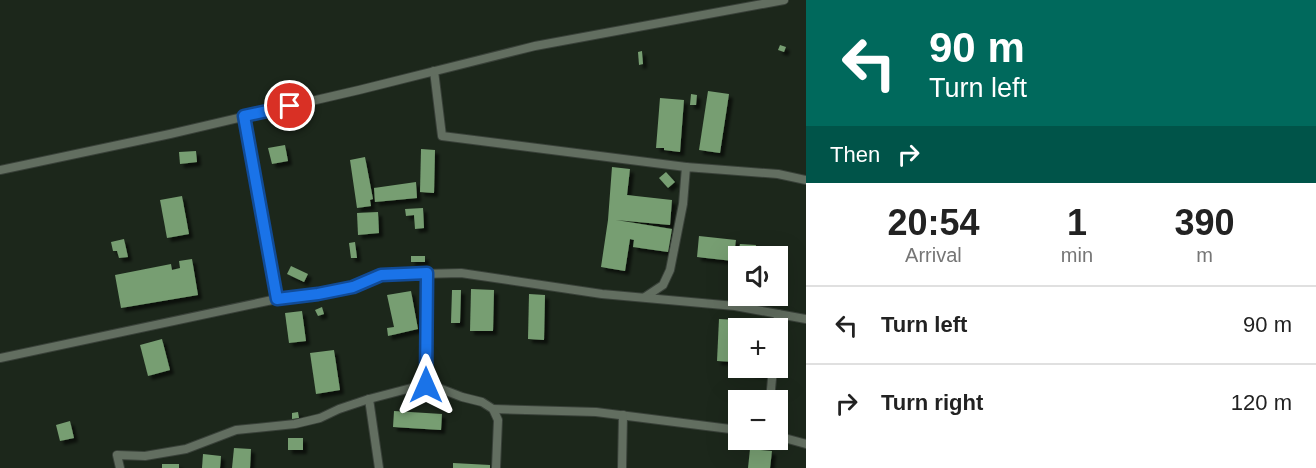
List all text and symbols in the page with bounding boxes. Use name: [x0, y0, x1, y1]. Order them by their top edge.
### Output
icon: left: [830, 24, 908, 102]
text: 90 m: [929, 24, 1025, 71]
text: Turn left: [929, 73, 1027, 103]
pin: [264, 80, 315, 131]
icon: arrive: [273, 89, 306, 122]
icon: right: [892, 138, 925, 171]
text: Then: [830, 142, 880, 167]
text: 20:54: [887, 202, 979, 243]
text: 1: [1067, 202, 1087, 243]
text: 390: [1174, 202, 1235, 243]
text: Arrival: [905, 244, 962, 266]
text: min: [1061, 244, 1093, 266]
text: m: [1196, 244, 1213, 266]
map controls: [728, 246, 788, 450]
button: sound: [728, 246, 788, 306]
icon: left: [830, 309, 863, 342]
text: Turn left: [881, 312, 967, 337]
text: 90 m: [1243, 312, 1292, 337]
button: +: [728, 318, 788, 378]
position arrow: [394, 353, 458, 417]
icon: right: [830, 387, 863, 420]
button: −: [728, 390, 788, 450]
text: Turn right: [881, 390, 983, 415]
text: 120 m: [1231, 390, 1292, 415]

